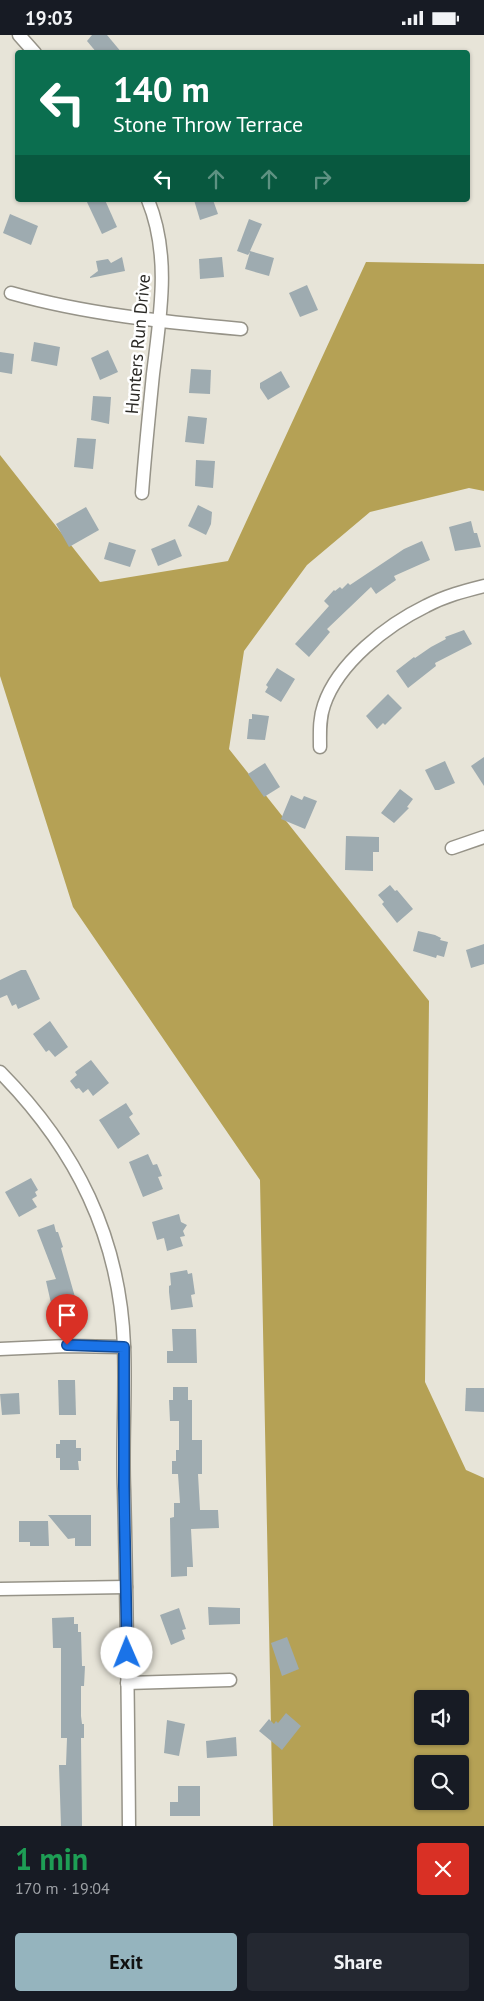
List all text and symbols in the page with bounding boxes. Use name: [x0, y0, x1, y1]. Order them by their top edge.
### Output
text: 19:03: [25, 6, 73, 30]
text: 140 m: [113, 66, 210, 112]
icon: left: [30, 70, 95, 135]
text: Stone Throw Terrace: [113, 110, 303, 138]
icon: left: [149, 165, 177, 193]
icon: ahead: [202, 165, 230, 193]
icon: ahead: [255, 165, 283, 193]
icon: right: [308, 165, 336, 193]
street label: Hunters Run Drive: [120, 273, 155, 415]
pin: [46, 1294, 88, 1345]
icon: arrive: [53, 1301, 81, 1329]
position arrow: [100, 1626, 152, 1678]
map controls: [414, 1690, 469, 1810]
button: sound: [414, 1690, 469, 1745]
button: search: [414, 1755, 469, 1810]
text: 1 min: [15, 1839, 88, 1878]
button: close: [417, 1843, 469, 1895]
text: 170 m · 19:04: [15, 1878, 110, 1898]
button: Exit: [15, 1933, 237, 1991]
button: Share: [247, 1933, 469, 1991]

